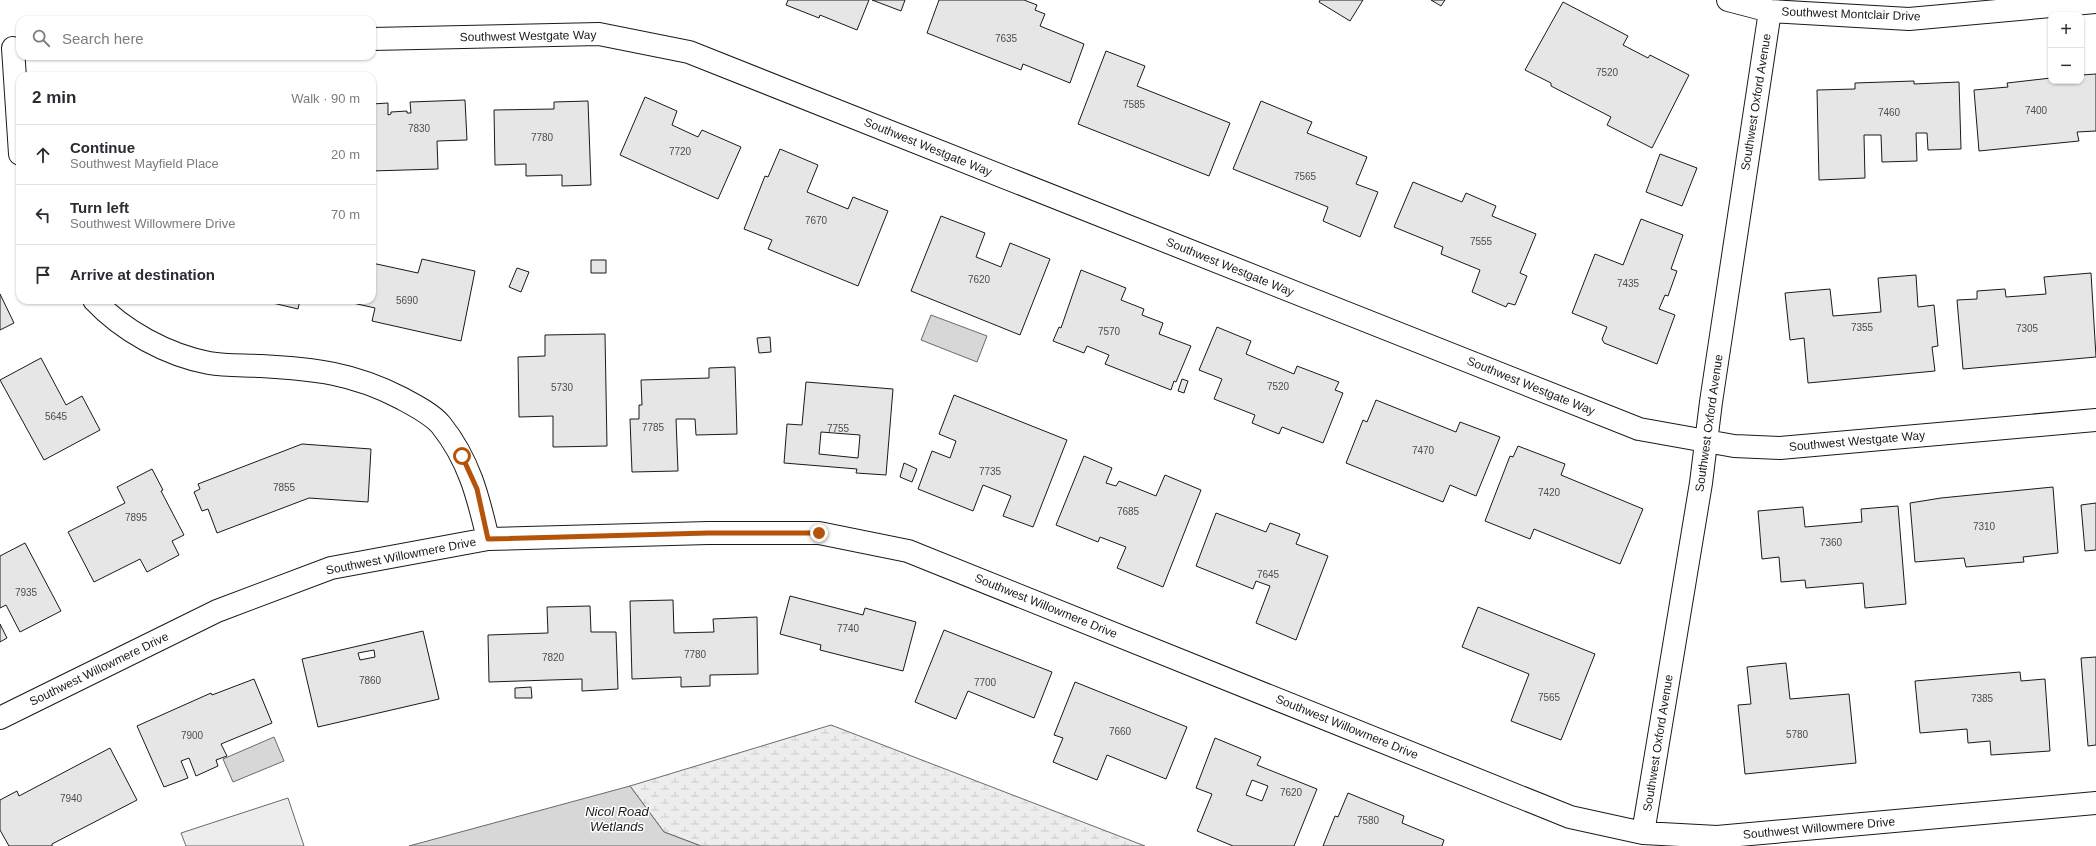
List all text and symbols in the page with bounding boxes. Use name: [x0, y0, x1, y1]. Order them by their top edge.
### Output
street label: Southwest Montclair Drive: [1781, 5, 1921, 23]
map controls: [2048, 12, 2084, 84]
button: +: [2048, 12, 2084, 48]
search box: [16, 16, 376, 60]
icon: search: [30, 27, 52, 49]
street label: Southwest Westgate Way: [460, 28, 596, 44]
text: Search here: [62, 30, 144, 47]
street label: Southwest Oxford Avenue: [1738, 32, 1774, 172]
house number: 7635: [995, 33, 1018, 44]
button: −: [2048, 48, 2084, 84]
house number: 7520: [1596, 67, 1619, 78]
text: 2 min: [32, 88, 76, 107]
text: Walk · 90 m: [291, 91, 360, 106]
house number: 7585: [1123, 99, 1146, 110]
house number: 7400: [2025, 105, 2048, 116]
house number: 7460: [1878, 107, 1901, 118]
street label: Southwest Westgate Way: [862, 115, 994, 179]
house number: 7830: [408, 123, 431, 134]
house number: 7780: [531, 132, 554, 143]
text: Continue: [70, 139, 135, 156]
icon: ahead: [32, 144, 54, 166]
house number: 7720: [669, 146, 692, 157]
text: 20 m: [331, 147, 360, 162]
text: Southwest Mayfield Place: [70, 156, 219, 171]
house number: 7565: [1294, 171, 1317, 182]
text: Turn left: [70, 199, 129, 216]
icon: left: [32, 204, 54, 226]
text: 70 m: [331, 207, 360, 222]
house number: 7670: [805, 215, 828, 226]
text: Southwest Willowmere Drive: [70, 216, 235, 231]
street label: Southwest Westgate Way: [1164, 235, 1296, 299]
house number: 7555: [1470, 236, 1493, 247]
icon: arrive: [32, 264, 54, 286]
text: Arrive at destination: [70, 266, 215, 283]
house number: 7620: [968, 274, 991, 285]
house number: 7435: [1617, 278, 1640, 289]
house number: 5690: [396, 295, 419, 306]
house number: 7355: [1851, 322, 1874, 333]
house number: 7305: [2016, 323, 2039, 334]
house number: 7570: [1098, 326, 1121, 337]
street label: Southwest Oxford Avenue: [1692, 353, 1726, 493]
street label: Southwest Westgate Way: [1465, 354, 1597, 418]
house number: 7520: [1267, 381, 1290, 392]
house number: 5730: [551, 382, 574, 393]
house number: 5645: [45, 411, 68, 422]
house number: 7785: [642, 422, 665, 433]
house number: 7755: [827, 423, 850, 434]
street label: Southwest Westgate Way: [1788, 428, 1926, 454]
house number: 7470: [1412, 445, 1435, 456]
route start: [453, 447, 471, 465]
house number: 7735: [979, 466, 1002, 477]
house number: 7855: [273, 482, 296, 493]
house number: 7420: [1538, 487, 1561, 498]
house number: 7685: [1117, 506, 1140, 517]
house number: 7895: [125, 512, 148, 523]
house number: 7310: [1973, 521, 1996, 532]
route end: [810, 524, 828, 542]
street label: Southwest Willowmere Drive: [325, 534, 478, 577]
house number: 7360: [1820, 537, 1843, 548]
house number: 7645: [1257, 569, 1280, 580]
street label: Southwest Willowmere Drive: [973, 571, 1120, 641]
house number: 7935: [15, 587, 38, 598]
house number: 7740: [837, 623, 860, 634]
street label: Southwest Willowmere Drive: [27, 629, 171, 709]
house number: 7780: [684, 649, 707, 660]
house number: 7820: [542, 652, 565, 663]
street label: Southwest Oxford Avenue: [1640, 673, 1676, 813]
house number: 7860: [359, 675, 382, 686]
house number: 7700: [974, 677, 997, 688]
street label: Southwest Willowmere Drive: [1274, 692, 1421, 762]
house number: 7565: [1538, 692, 1561, 703]
house number: 7385: [1971, 693, 1994, 704]
house number: 7660: [1109, 726, 1132, 737]
house number: 5780: [1786, 729, 1809, 740]
house number: 7900: [181, 730, 204, 741]
house number: 7620: [1280, 787, 1303, 798]
house number: 7940: [60, 793, 83, 804]
water label: Nicol Road Wetlands: [585, 804, 650, 834]
street label: Southwest Willowmere Drive: [1742, 814, 1896, 842]
house number: 7580: [1357, 815, 1380, 826]

